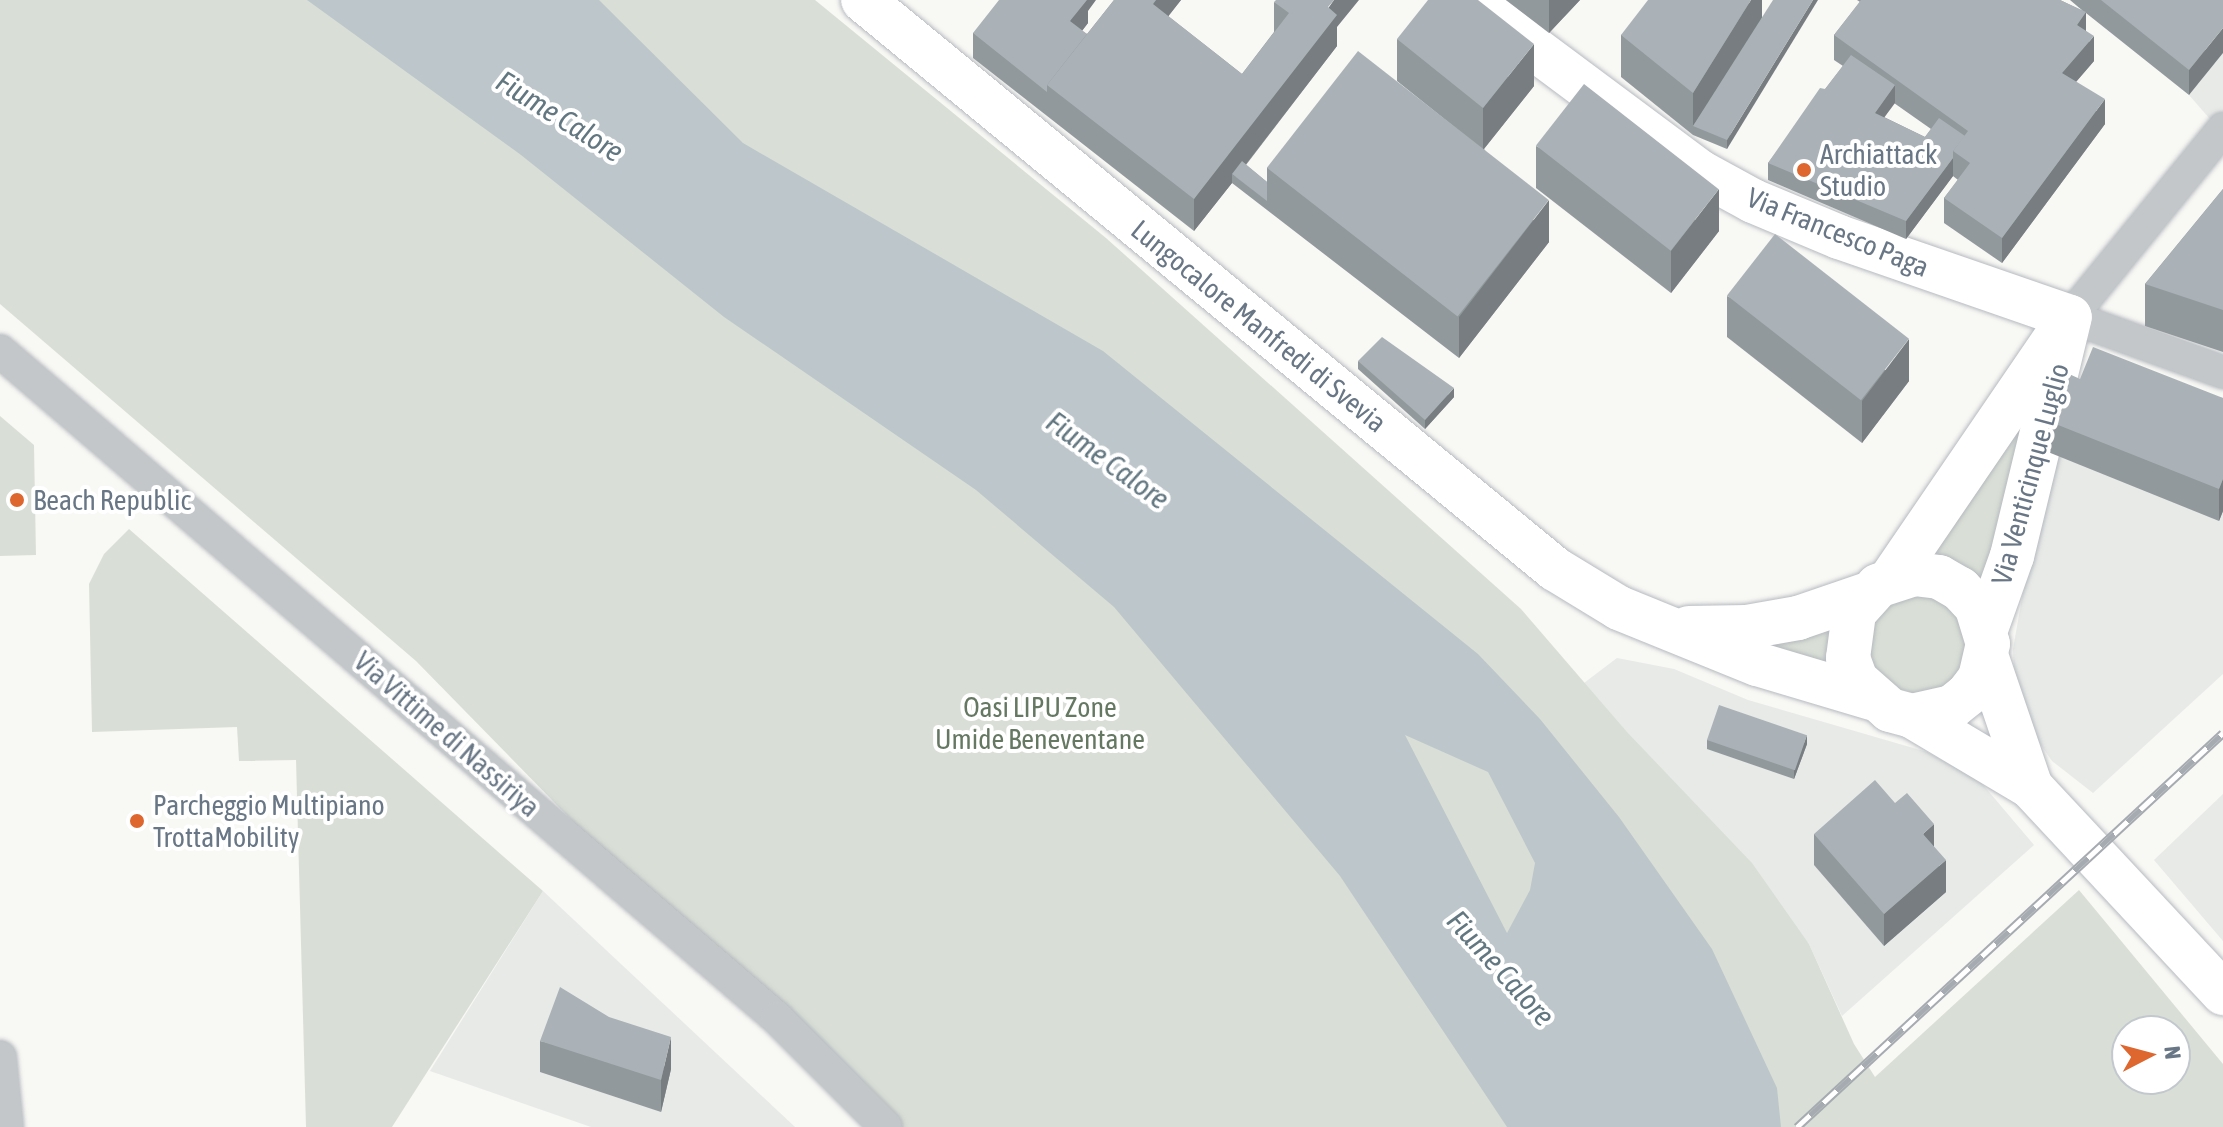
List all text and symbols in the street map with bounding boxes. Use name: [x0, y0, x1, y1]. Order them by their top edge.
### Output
water label: Fiume Calore: [490, 63, 630, 169]
place label: Archiattack Studio: [1820, 137, 1937, 203]
marker: Archiattack Studio: [1795, 161, 1813, 179]
street label: Via Francesco Paga: [1742, 180, 1934, 284]
street label: Lungocalore Manfredi di Svevia: [1125, 213, 1393, 439]
street label: Via Venticinque Luglio: [1984, 360, 2076, 588]
water label: Fiume Calore: [1039, 403, 1177, 517]
place label: Beach Republic: [33, 483, 191, 517]
marker: Beach Republic: [8, 491, 26, 509]
street label: Via Vittime di Nassiriya: [347, 644, 547, 824]
park label: Oasi LIPU Zone Umide Beneventane: [935, 690, 1145, 756]
place label: Parcheggio Multipiano TrottaMobility: [153, 788, 385, 854]
marker: Parcheggio Multipiano TrottaMobility: [128, 812, 146, 830]
water label: Fiume Calore: [1440, 903, 1562, 1033]
north arrow: [2111, 1015, 2191, 1095]
text: N: [2159, 1045, 2186, 1061]

